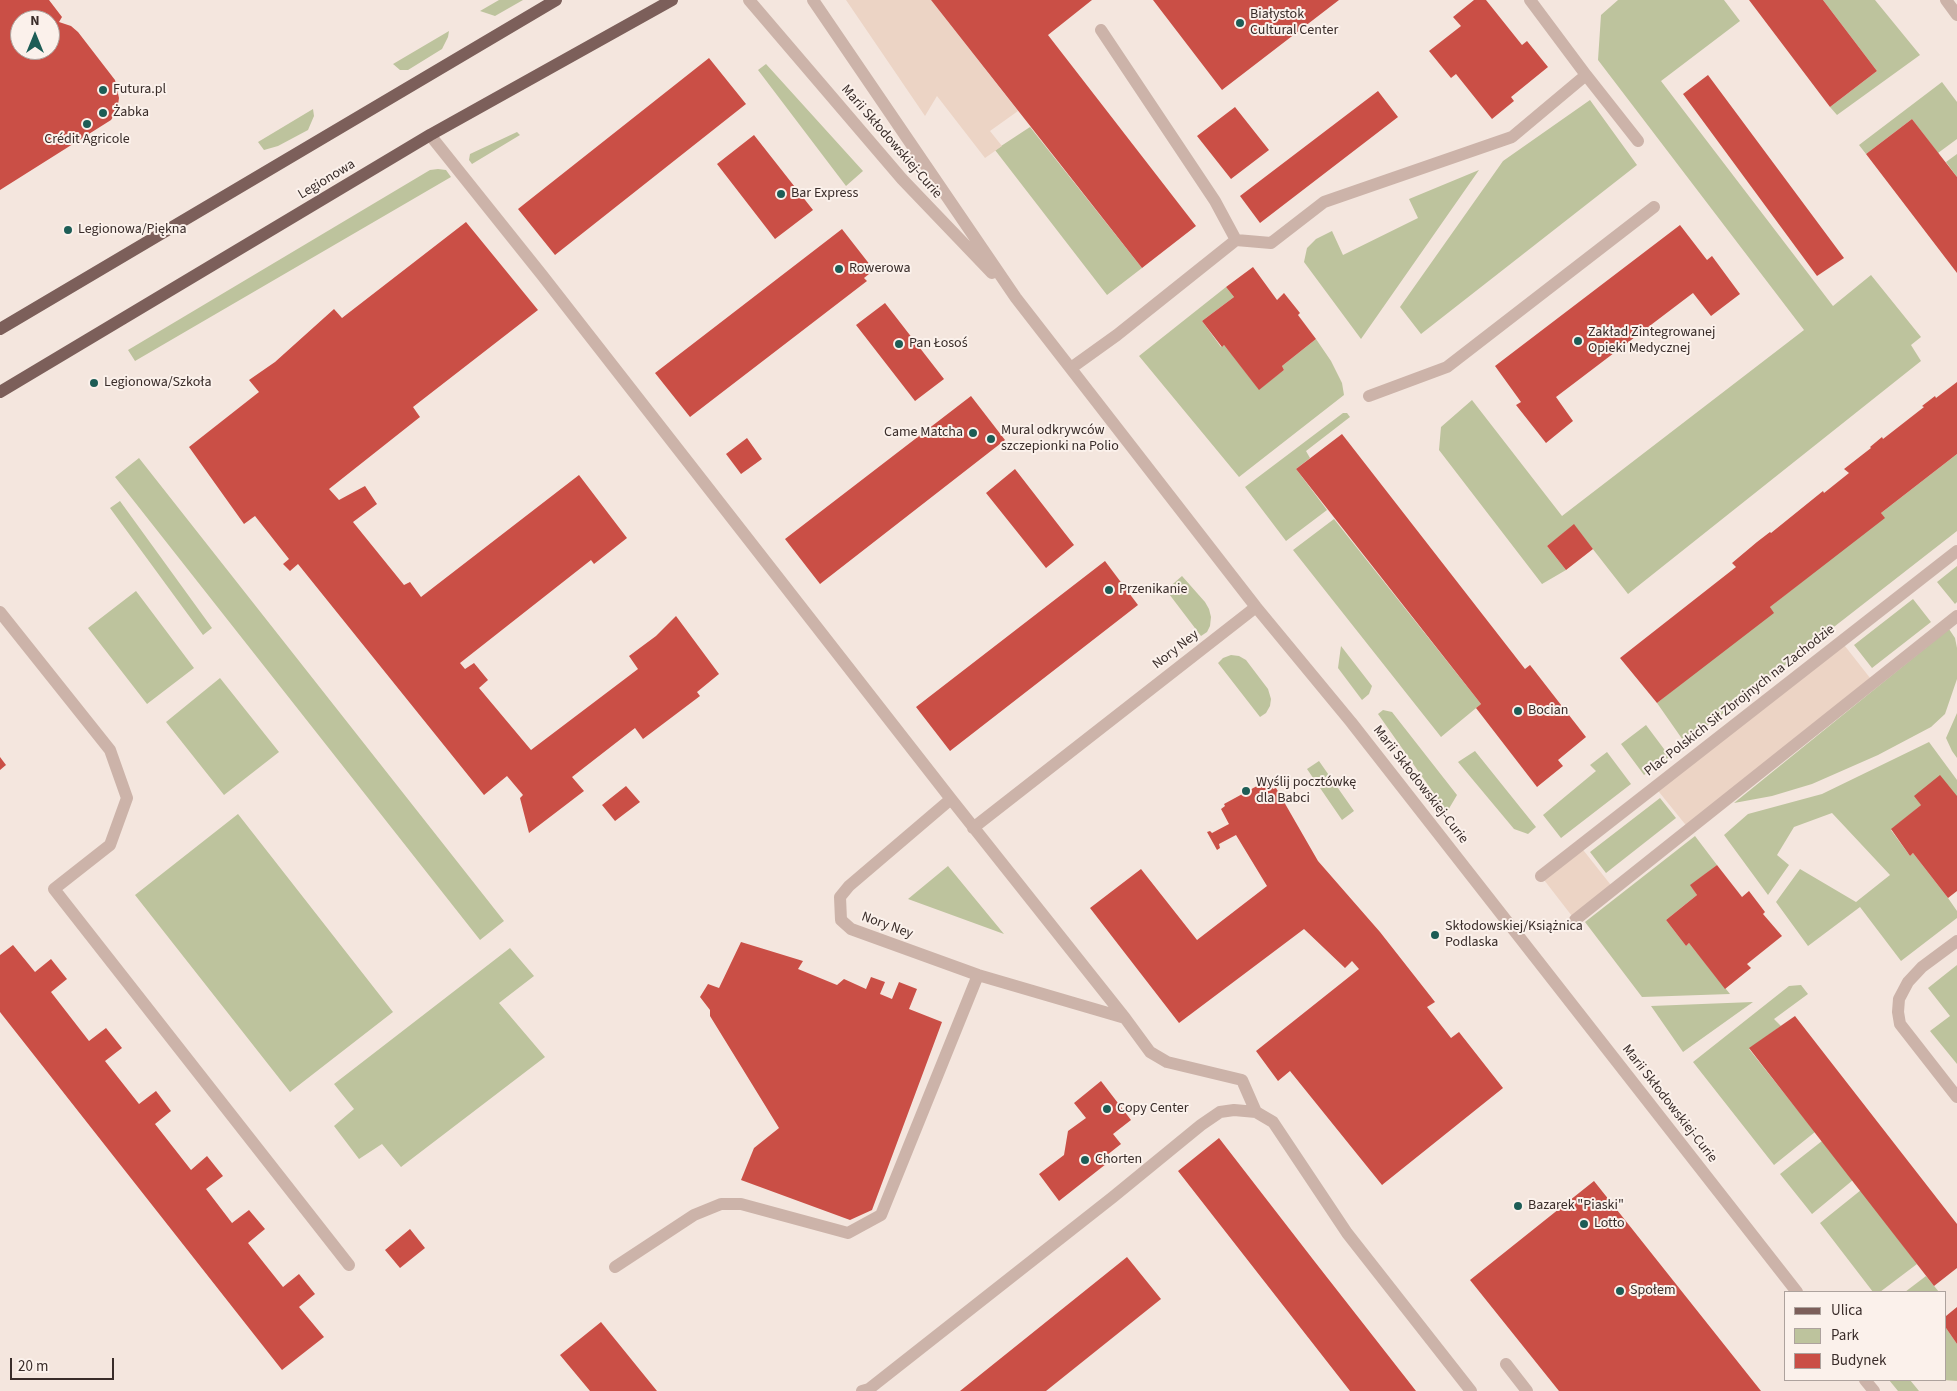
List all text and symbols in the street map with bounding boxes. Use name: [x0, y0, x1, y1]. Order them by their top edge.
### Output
place label: Białystok Cultural Center: [1250, 7, 1338, 40]
north arrow: [10, 10, 60, 60]
text: N: [30, 11, 40, 31]
marker: Białystok Cultural Center: [1234, 17, 1246, 29]
place label: Futura.pl: [113, 82, 166, 98]
street label: Marii Skłodowskiej-Curie: [837, 82, 945, 202]
marker: Futura.pl: [97, 84, 109, 96]
place label: Żabka: [113, 105, 149, 121]
marker: Żabka: [97, 107, 109, 119]
marker: Crédit Agricole: [81, 118, 93, 130]
place label: Crédit Agricole: [44, 132, 130, 148]
street label: Legionowa: [295, 156, 359, 204]
place label: Bar Express: [791, 186, 858, 202]
marker: Bar Express: [775, 188, 787, 200]
place label: Legionowa/Piękna: [78, 222, 187, 238]
marker: Legionowa/Piękna: [62, 224, 74, 236]
place label: Rowerowa: [849, 261, 911, 277]
marker: Rowerowa: [833, 263, 845, 275]
place label: Zakład Zintegrowanej Opieki Medycznej: [1588, 325, 1715, 358]
marker: Zakład Zintegrowanej Opieki Medycznej: [1572, 335, 1584, 347]
place label: Pan Łosoś: [909, 336, 968, 352]
marker: Pan Łosoś: [893, 338, 905, 350]
place label: Legionowa/Szkoła: [104, 375, 212, 391]
marker: Legionowa/Szkoła: [88, 377, 100, 389]
place label: Mural odkrywców szczepionki na Polio: [1001, 423, 1119, 456]
place label: Came Matcha: [884, 425, 963, 441]
marker: Came Matcha: [967, 427, 979, 439]
marker: Mural odkrywców szczepionki na Polio: [985, 433, 997, 445]
place label: Przenikanie: [1119, 582, 1187, 598]
marker: Przenikanie: [1103, 584, 1115, 596]
street label: Plac Polskich Sił Zbrojnych na Zachodzie: [1641, 621, 1839, 781]
street label: Nory Ney: [1150, 627, 1202, 673]
place label: Bocian: [1528, 703, 1568, 719]
marker: Bocian: [1512, 705, 1524, 717]
street label: Marii Skłodowskiej-Curie: [1369, 723, 1471, 847]
place label: Wyślij pocztówkę dla Babci: [1256, 775, 1356, 808]
marker: Wyślij pocztówkę dla Babci: [1240, 785, 1252, 797]
street label: Nory Ney: [859, 909, 915, 943]
place label: Skłodowskiej/Książnica Podlaska: [1445, 919, 1583, 952]
marker: Skłodowskiej/Książnica Podlaska: [1429, 929, 1441, 941]
street label: Marii Skłodowskiej-Curie: [1618, 1042, 1720, 1166]
place label: Copy Center: [1117, 1101, 1189, 1117]
marker: Copy Center: [1101, 1103, 1113, 1115]
place label: Chorten: [1095, 1152, 1142, 1168]
marker: Chorten: [1079, 1154, 1091, 1166]
place label: Bazarek "Piaski": [1528, 1198, 1624, 1214]
marker: Bazarek "Piaski": [1512, 1200, 1524, 1212]
place label: Lotto: [1594, 1216, 1625, 1232]
marker: Lotto: [1578, 1218, 1590, 1230]
place label: Społem: [1630, 1283, 1676, 1299]
marker: Społem: [1614, 1285, 1626, 1297]
legend: [1784, 1291, 1947, 1381]
text: Ulica: [1831, 1300, 1862, 1321]
text: Park: [1831, 1325, 1859, 1346]
scale bar: [12, 1348, 116, 1380]
text: Budynek: [1831, 1350, 1886, 1371]
text: 20 m: [18, 1356, 48, 1377]

